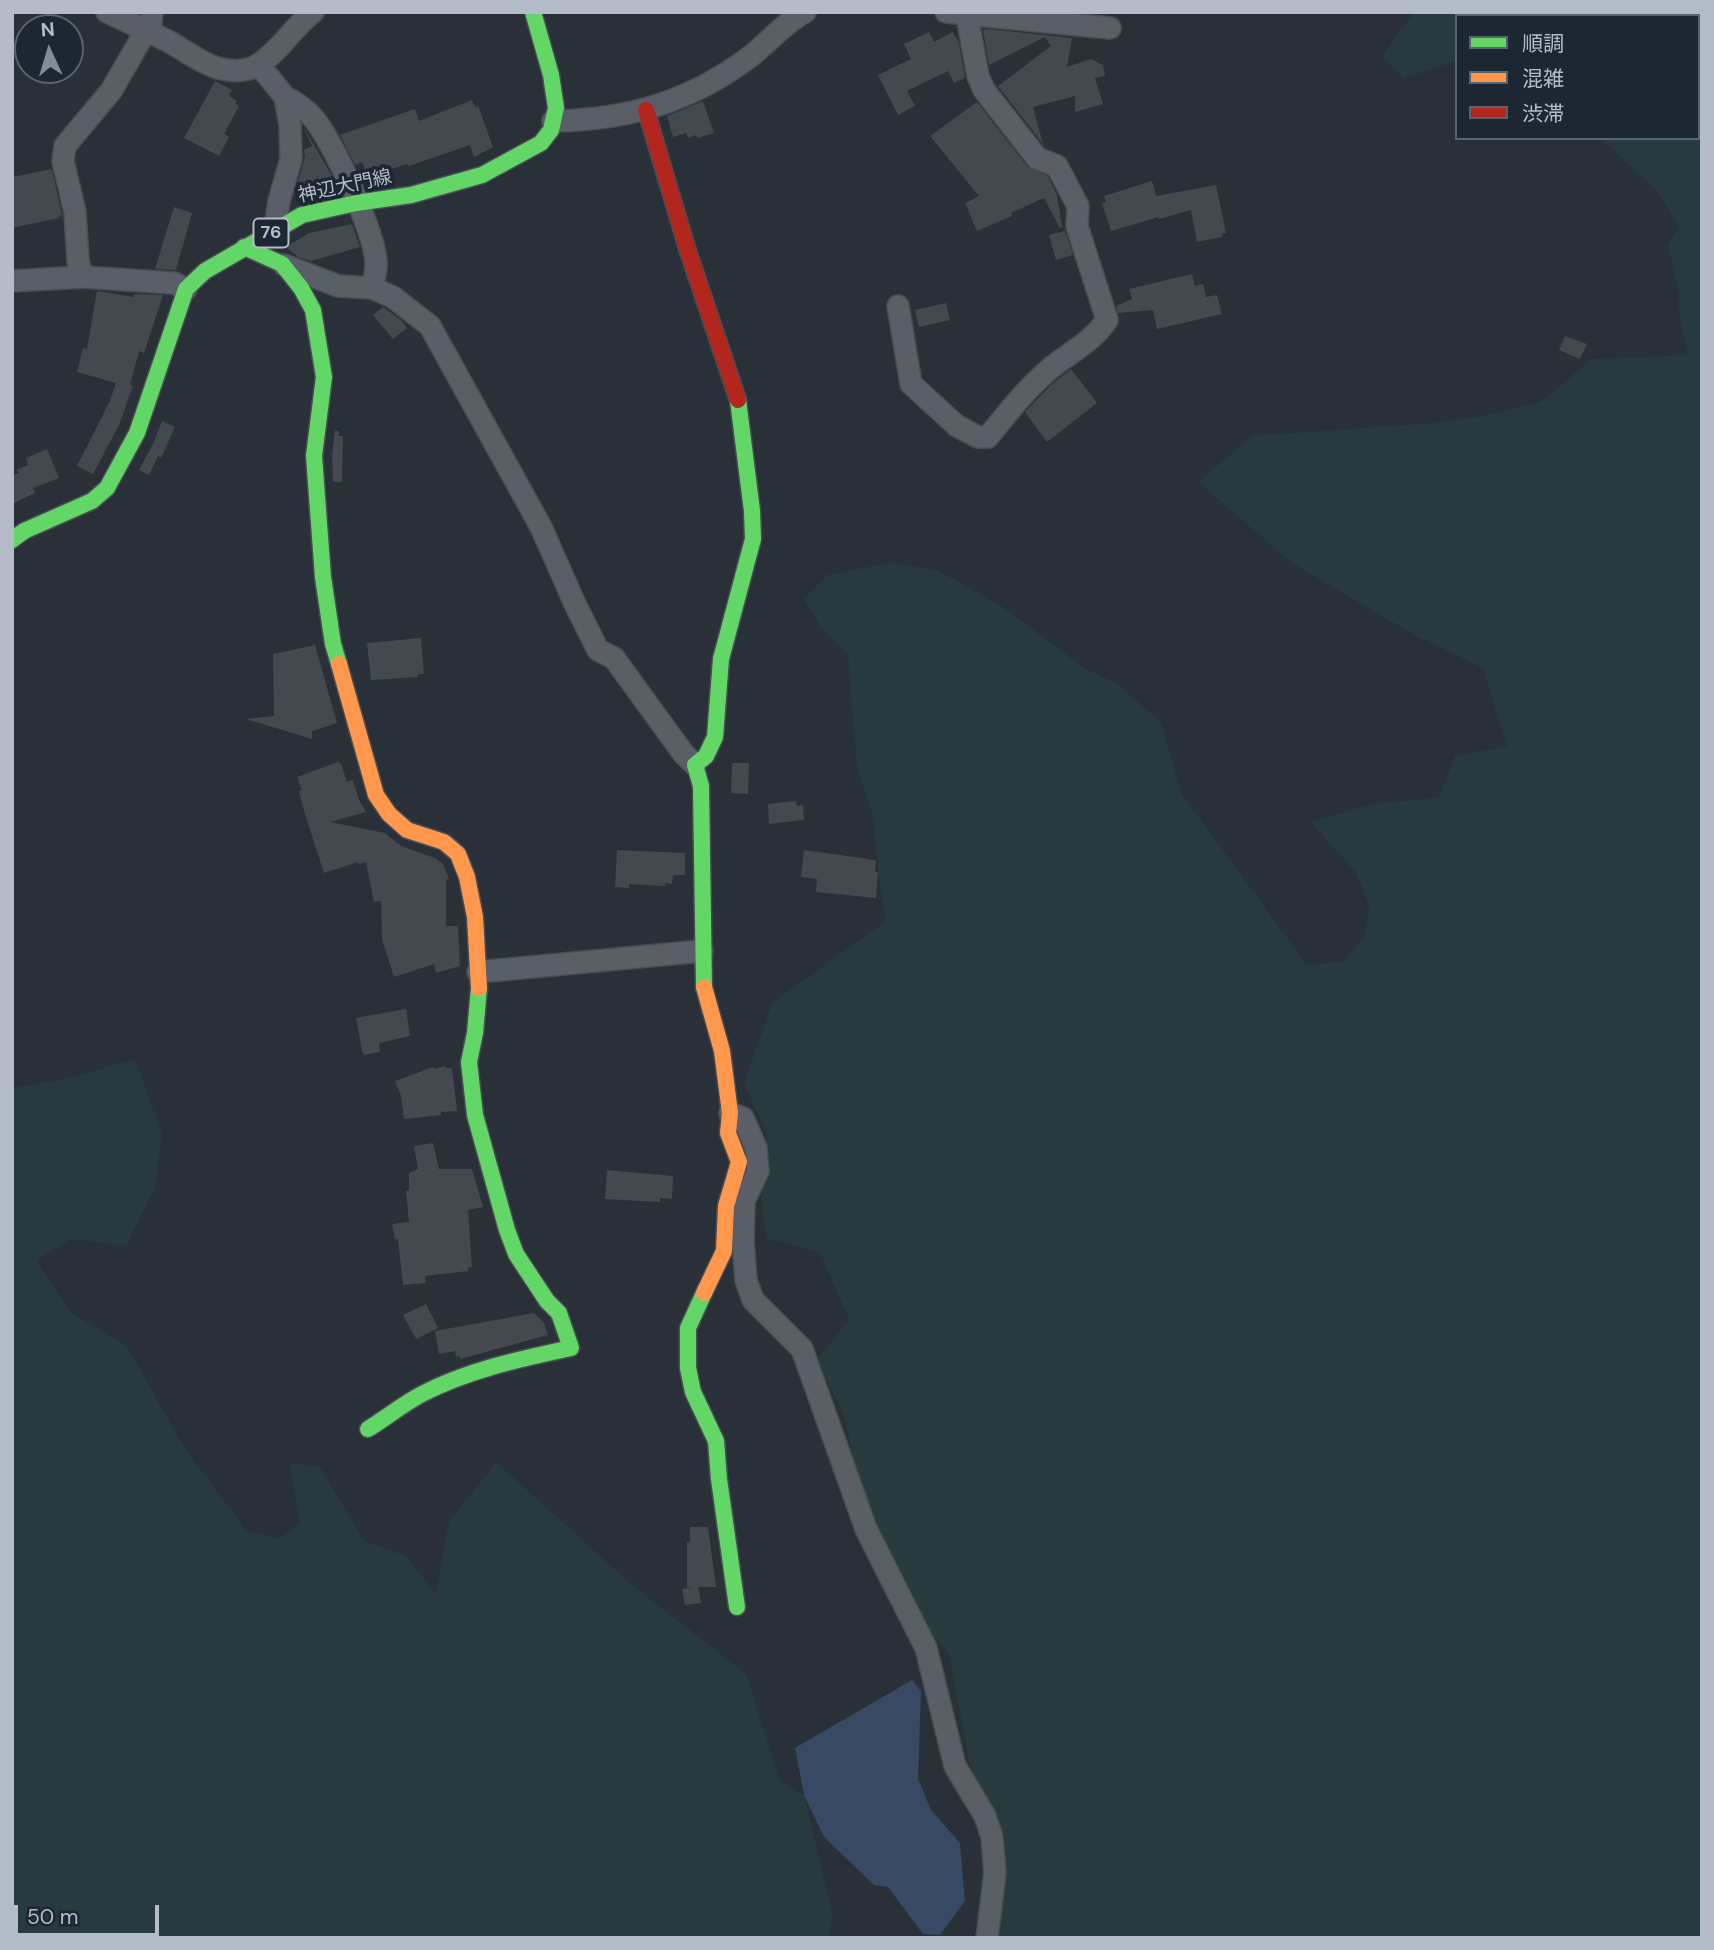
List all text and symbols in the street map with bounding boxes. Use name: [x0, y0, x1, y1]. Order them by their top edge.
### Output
north arrow: [14, 14, 84, 84]
legend: [1455, 14, 1700, 140]
text: N: [40, 17, 55, 43]
text: 順調: [1522, 30, 1564, 58]
text: 混雑: [1522, 65, 1564, 93]
text: 渋滞: [1522, 100, 1564, 128]
street label: 神辺大門線: [296, 166, 394, 208]
road number: 76: [254, 218, 288, 247]
scale bar: [18, 1890, 163, 1934]
text: 50 m: [27, 1903, 78, 1931]

